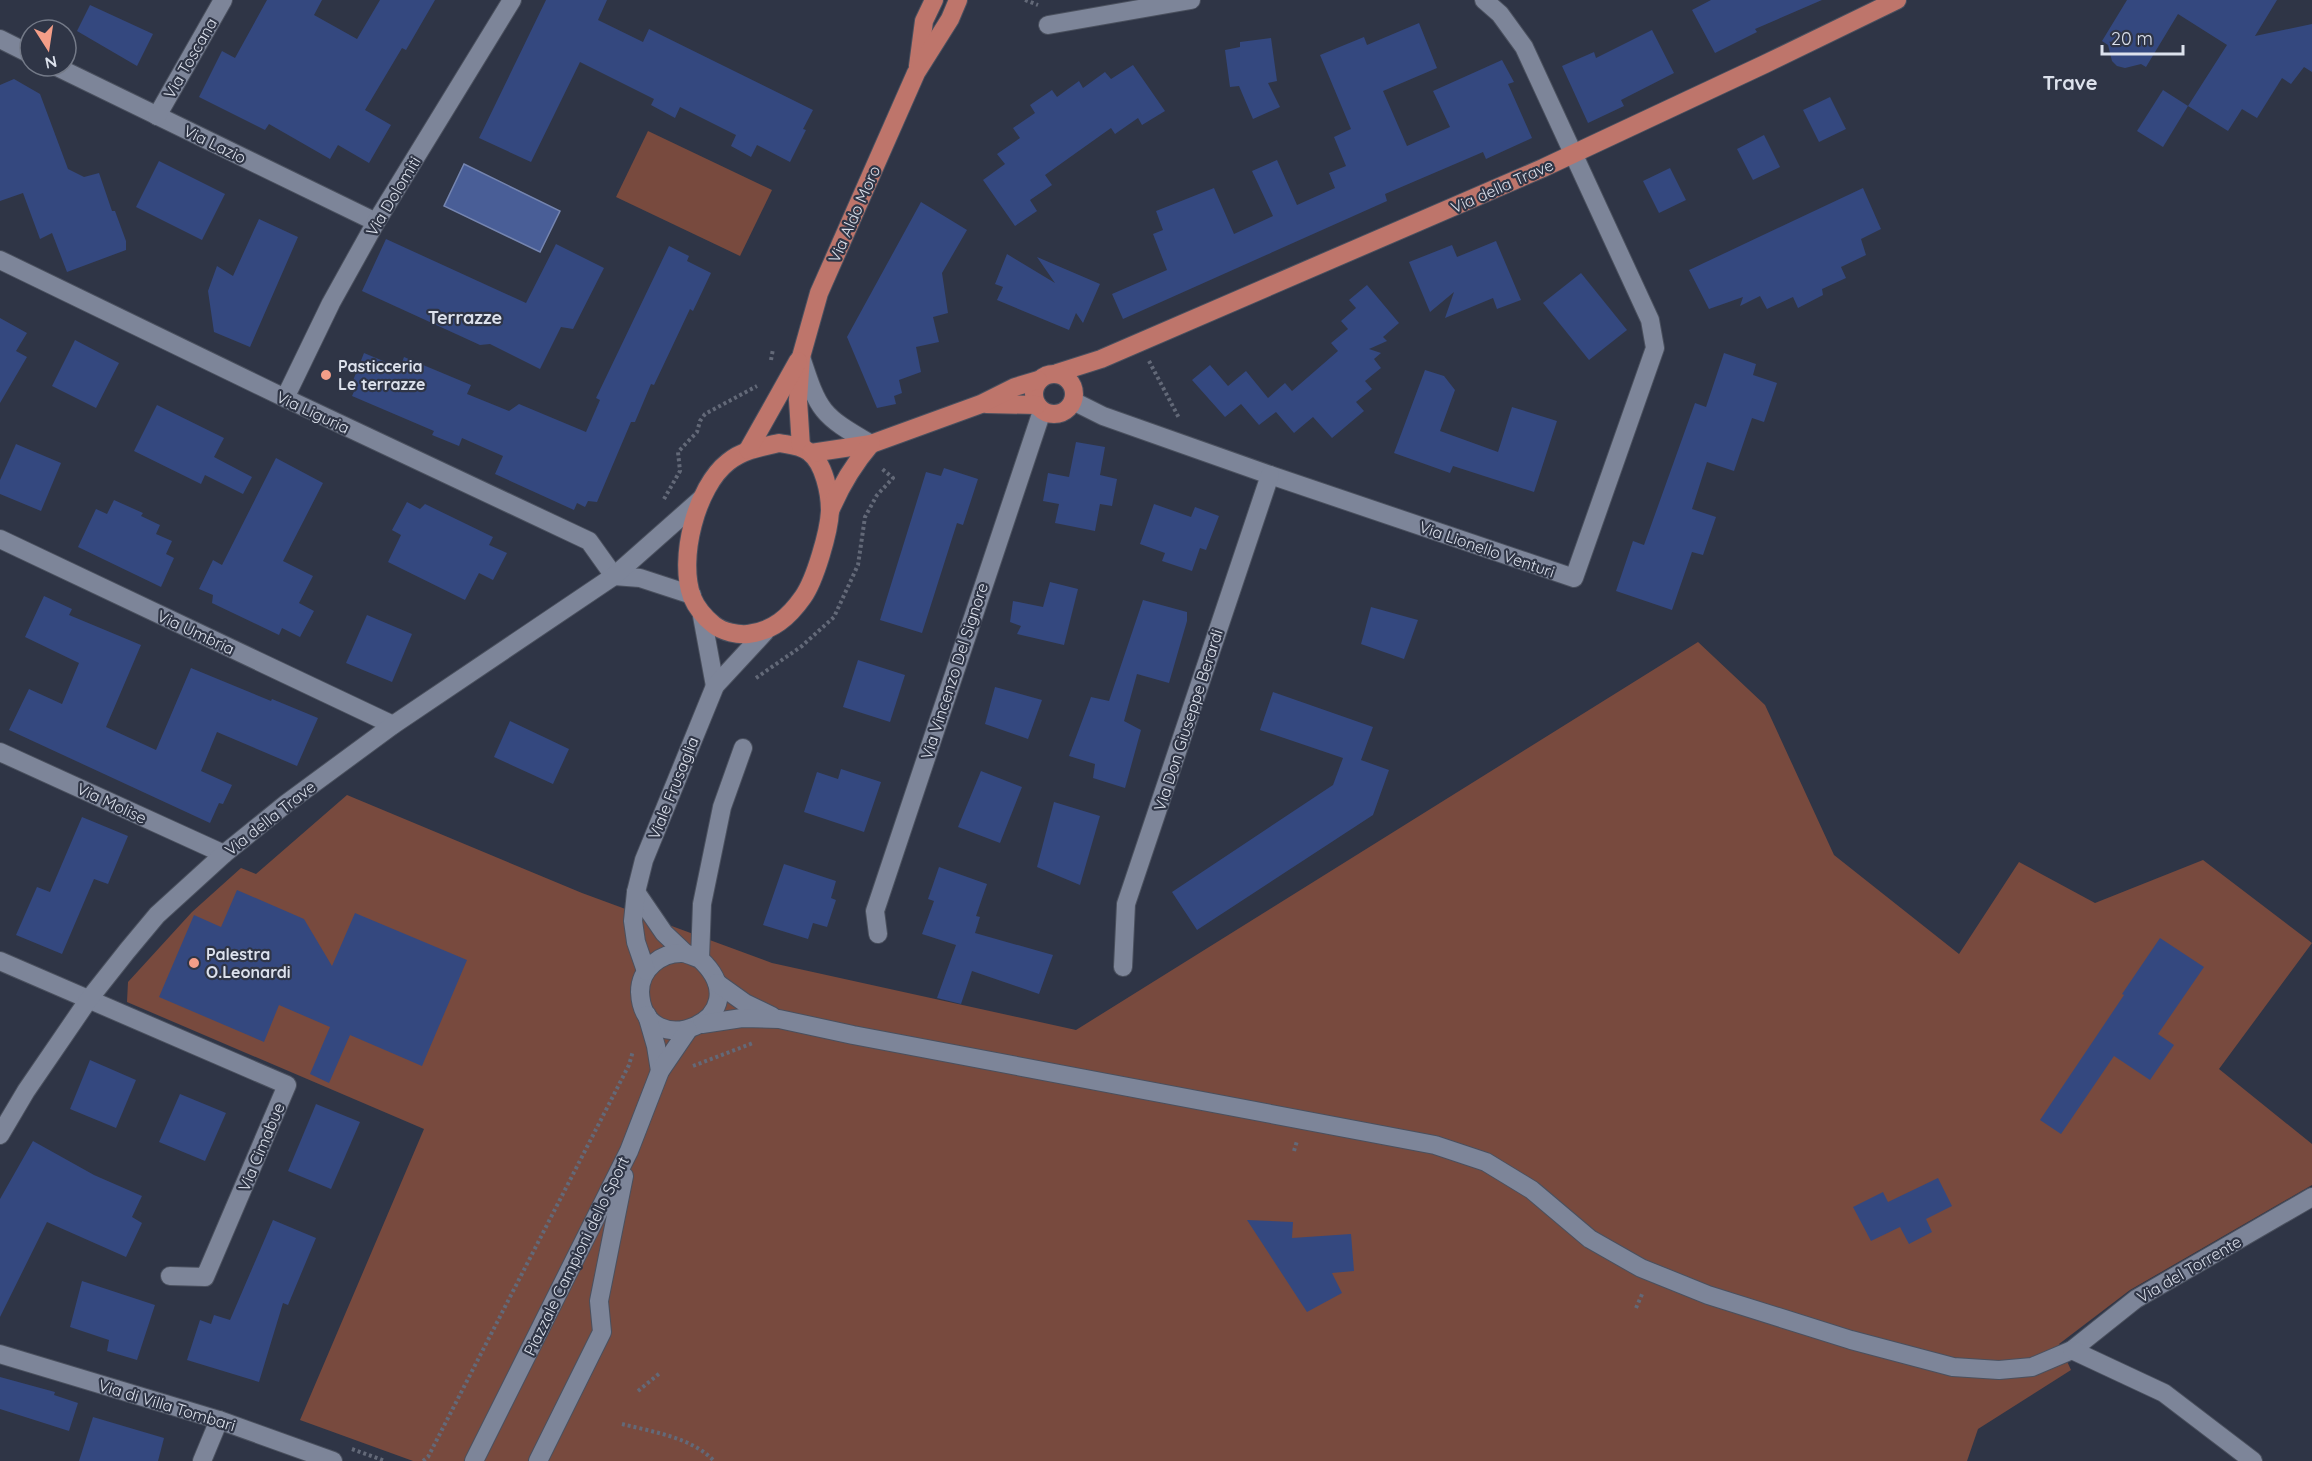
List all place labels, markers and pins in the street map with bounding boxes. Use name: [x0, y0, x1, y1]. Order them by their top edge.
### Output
place label: Pasticceria Le terrazze: [338, 356, 425, 394]
marker: Pasticceria Le terrazze: [319, 368, 333, 382]
place label: Palestra O.Leonardi: [206, 944, 291, 982]
marker: Palestra O.Leonardi: [187, 956, 201, 970]

